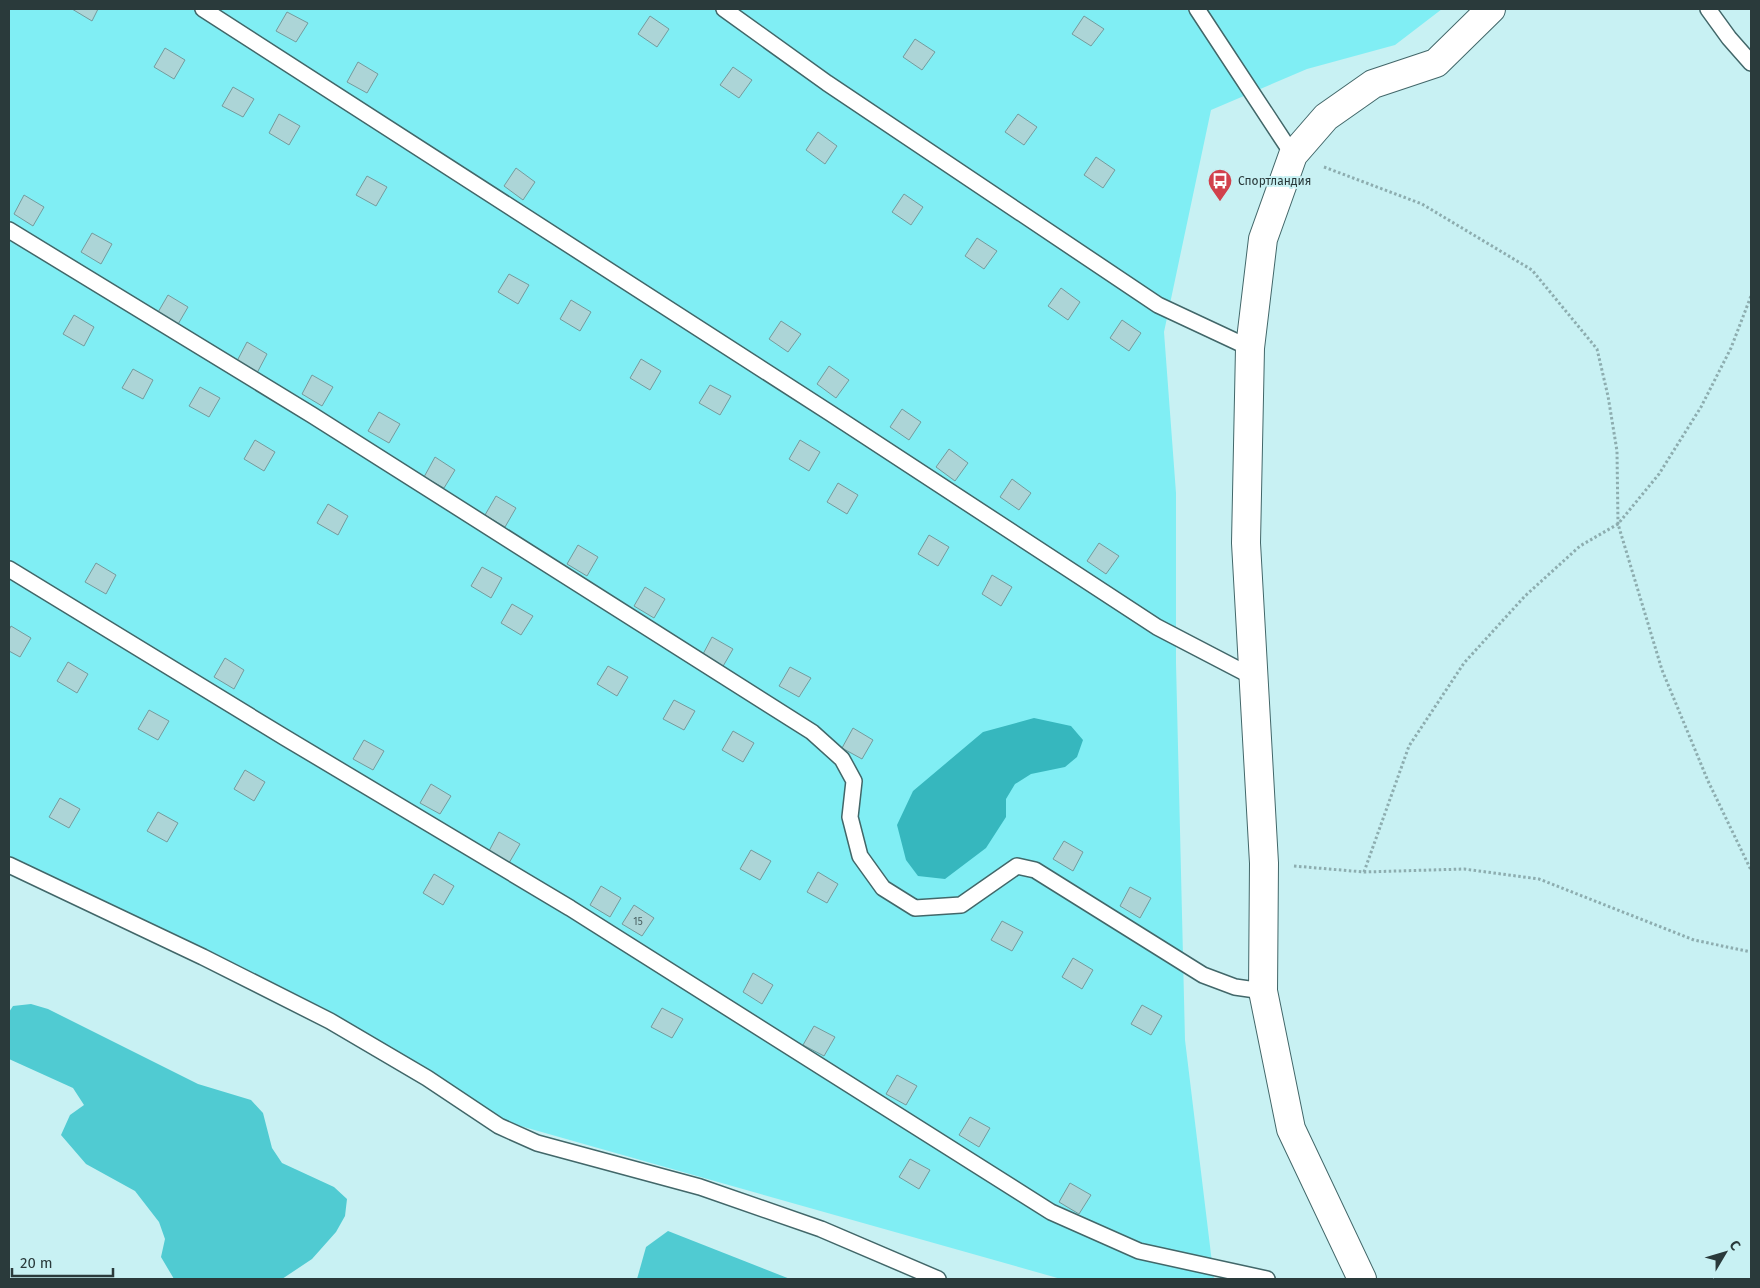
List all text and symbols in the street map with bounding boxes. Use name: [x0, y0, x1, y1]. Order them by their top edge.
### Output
bus stop icon: Спортландия: [1207, 168, 1233, 202]
place label: Спортландия: [1238, 174, 1311, 188]
house number: 15: [633, 916, 643, 928]
north arrow: [1700, 1228, 1750, 1278]
text: С: [1726, 1237, 1744, 1254]
scale bar: [12, 1246, 114, 1278]
text: 20 m: [20, 1254, 53, 1272]

